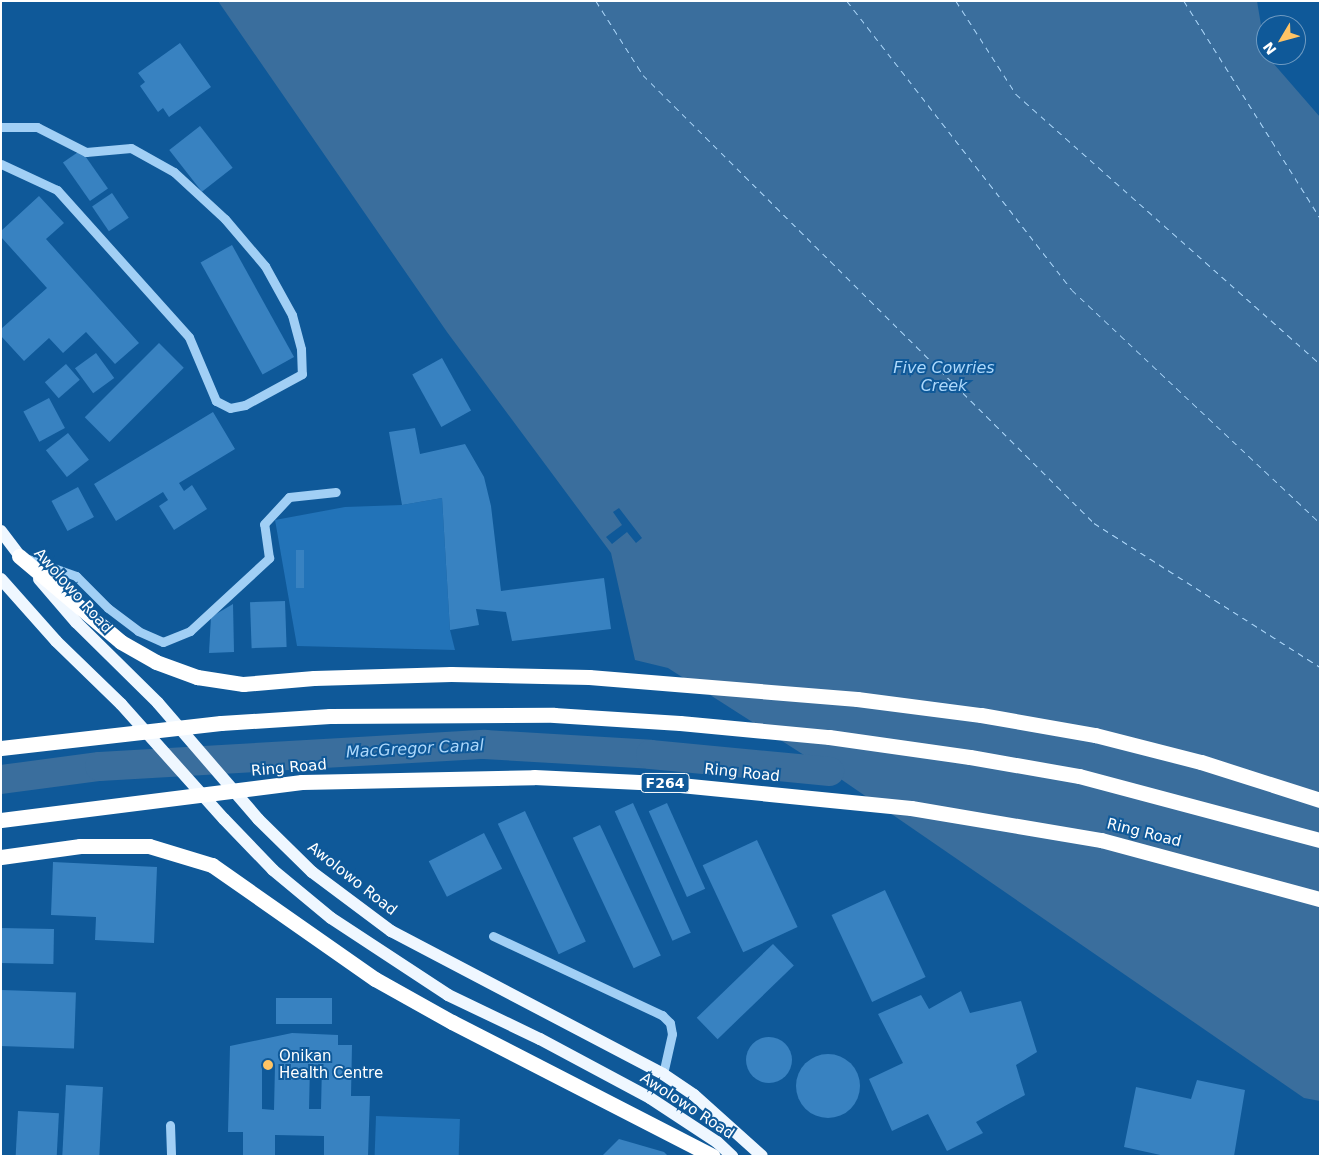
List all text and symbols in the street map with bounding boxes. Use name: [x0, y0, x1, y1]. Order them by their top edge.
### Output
north arrow: [1256, 15, 1306, 65]
text: N: [1260, 39, 1280, 58]
water label: Five Cowries Creek: [893, 358, 995, 396]
street label: Awolowo Road: [30, 545, 116, 637]
water label: MacGregor Canal: [345, 736, 485, 762]
street label: Ring Road: [250, 756, 328, 780]
street label: Ring Road: [703, 760, 781, 786]
road number: F264: [640, 771, 690, 794]
street label: Ring Road: [1105, 815, 1183, 851]
street label: Awolowo Road: [304, 839, 400, 919]
place label: Onikan Health Centre: [279, 1047, 383, 1082]
marker: Onikan Health Centre: [261, 1058, 275, 1072]
street label: Awolowo Road: [637, 1069, 737, 1143]

